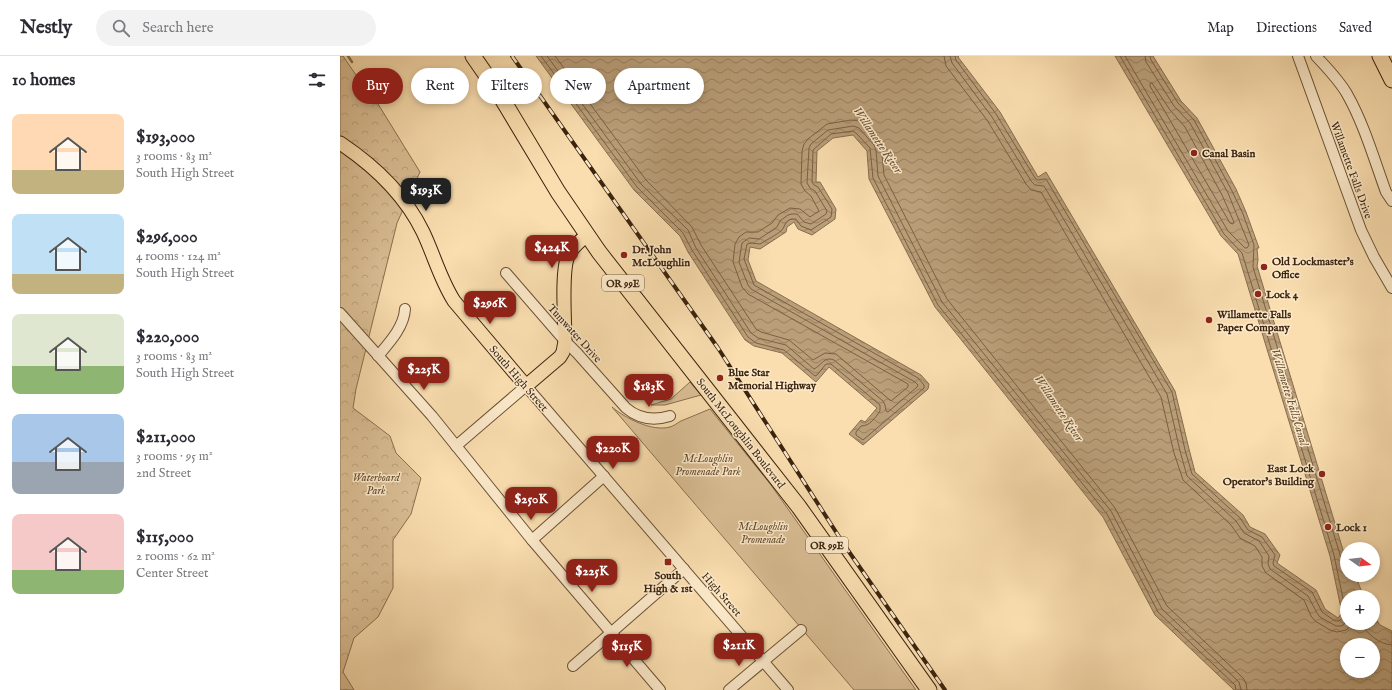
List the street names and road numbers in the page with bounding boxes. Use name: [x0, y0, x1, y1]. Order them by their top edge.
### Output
street label: Willamette Falls Drive: [1327, 120, 1375, 221]
road number: OR 99E: [602, 275, 644, 291]
street label: Tumwater Drive: [544, 301, 604, 366]
street label: South High Street: [486, 343, 551, 415]
street label: South McLoughlin Boulevard: [693, 376, 788, 492]
road number: OR 99E: [806, 537, 848, 553]
street label: High Street: [698, 570, 744, 620]

